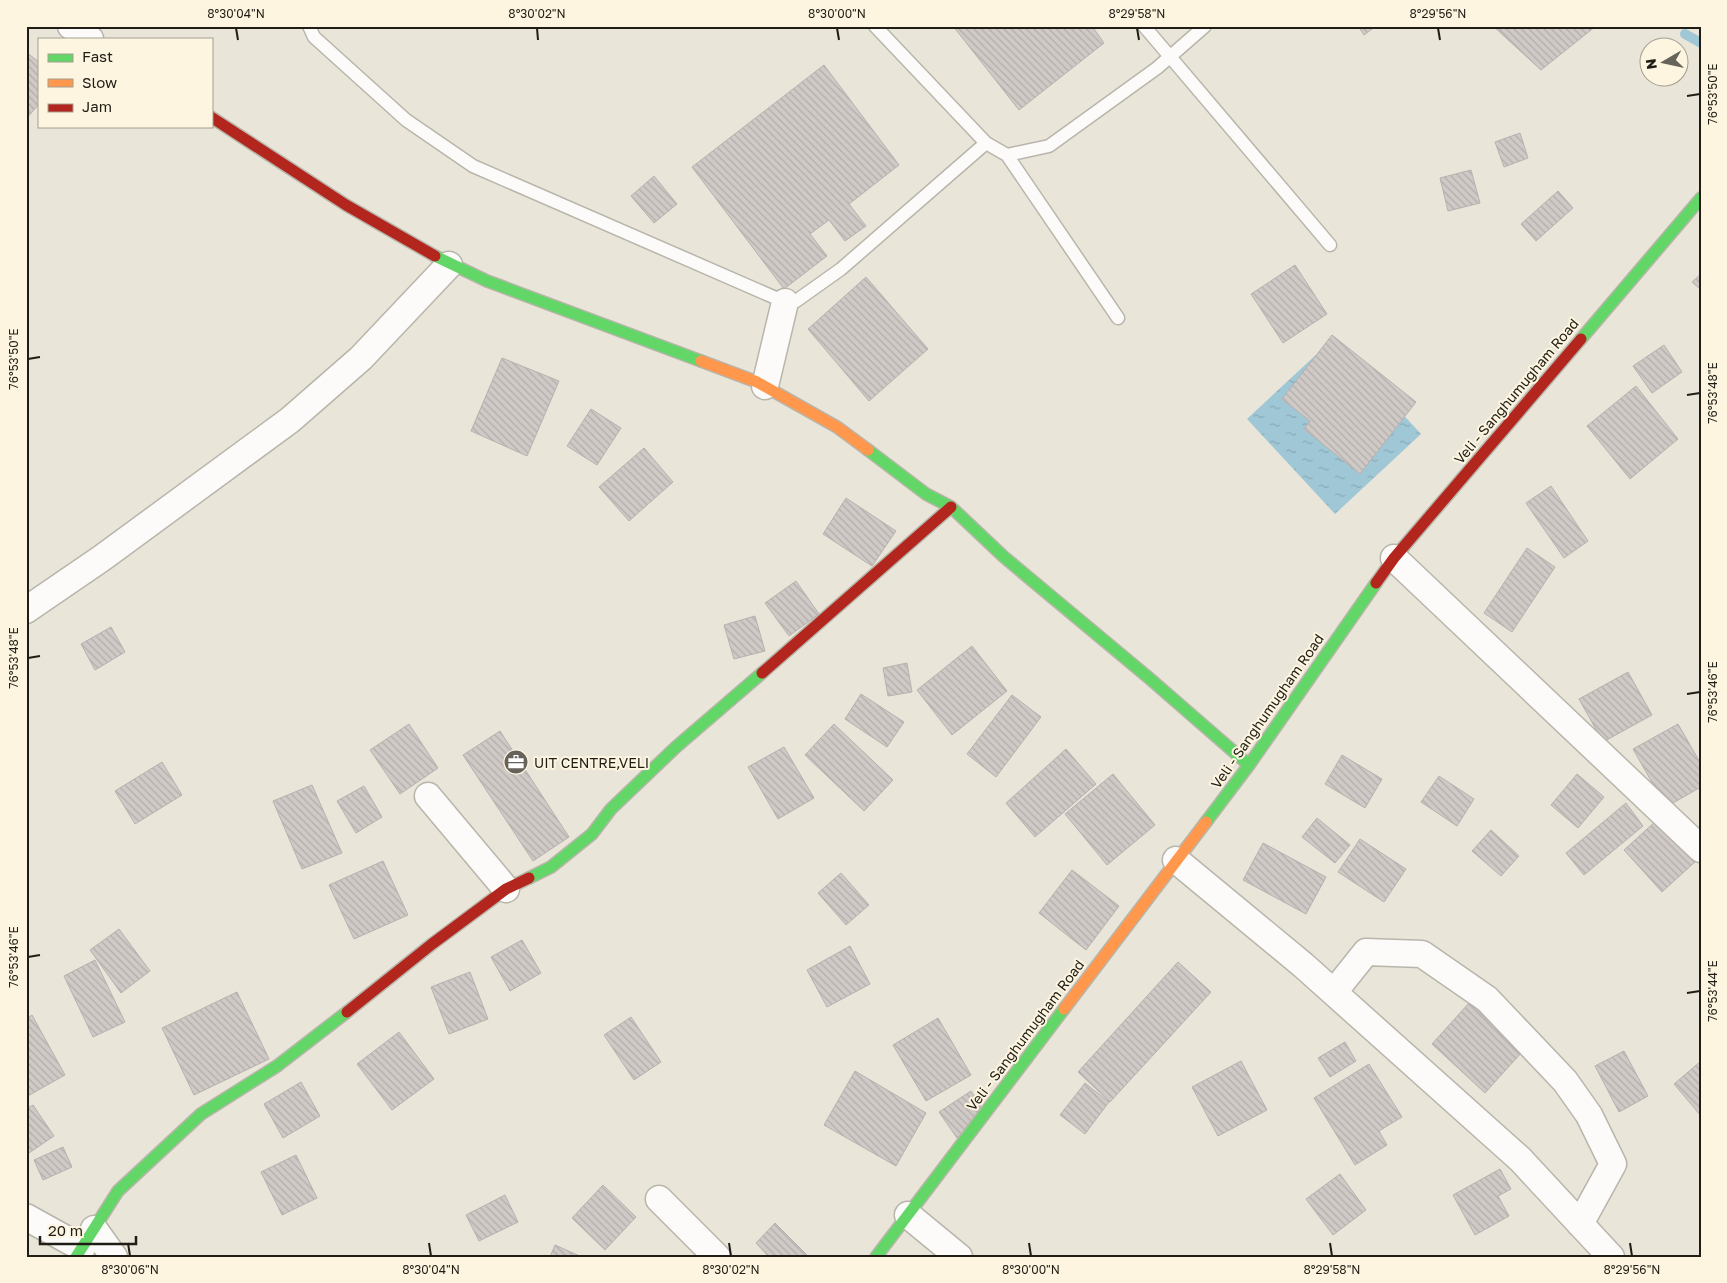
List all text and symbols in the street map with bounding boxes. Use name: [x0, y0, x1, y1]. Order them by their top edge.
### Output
text: 8°30'04"N: [207, 6, 265, 21]
text: 8°30'02"N: [508, 6, 566, 21]
text: 8°30'00"N: [808, 6, 866, 21]
text: 8°29'58"N: [1109, 6, 1165, 21]
text: 8°29'56"N: [1410, 6, 1466, 21]
legend: [38, 38, 212, 128]
north arrow: [1640, 38, 1690, 88]
text: Fast: [82, 47, 113, 65]
text: N: [1641, 58, 1660, 71]
text: 76°53'50"E: [1705, 63, 1720, 125]
text: Slow: [82, 73, 117, 91]
text: Jam: [82, 97, 112, 115]
street label: Veli - Sanghumugham Road: [1450, 315, 1582, 467]
text: 76°53'50"E: [6, 328, 21, 390]
text: 76°53'48"E: [1705, 362, 1720, 424]
text: 76°53'48"E: [6, 627, 21, 689]
street label: Veli - Sanghumugham Road: [1207, 631, 1327, 791]
text: 76°53'46"E: [1705, 661, 1720, 723]
office icon: UIT CENTRE,VELI: [503, 749, 529, 775]
place label: UIT CENTRE,VELI: [534, 754, 649, 771]
text: 76°53'46"E: [6, 926, 21, 988]
street label: Veli - Sanghumugham Road: [963, 956, 1087, 1114]
text: 76°53'44"E: [1705, 960, 1720, 1022]
scale bar: [40, 1213, 136, 1245]
text: 20 m: [48, 1221, 83, 1239]
text: 8°30'06"N: [101, 1262, 159, 1277]
text: 8°30'04"N: [402, 1262, 460, 1277]
text: 8°30'02"N: [702, 1262, 760, 1277]
text: 8°30'00"N: [1002, 1262, 1060, 1277]
text: 8°29'58"N: [1304, 1262, 1360, 1277]
text: 8°29'56"N: [1604, 1262, 1660, 1277]

